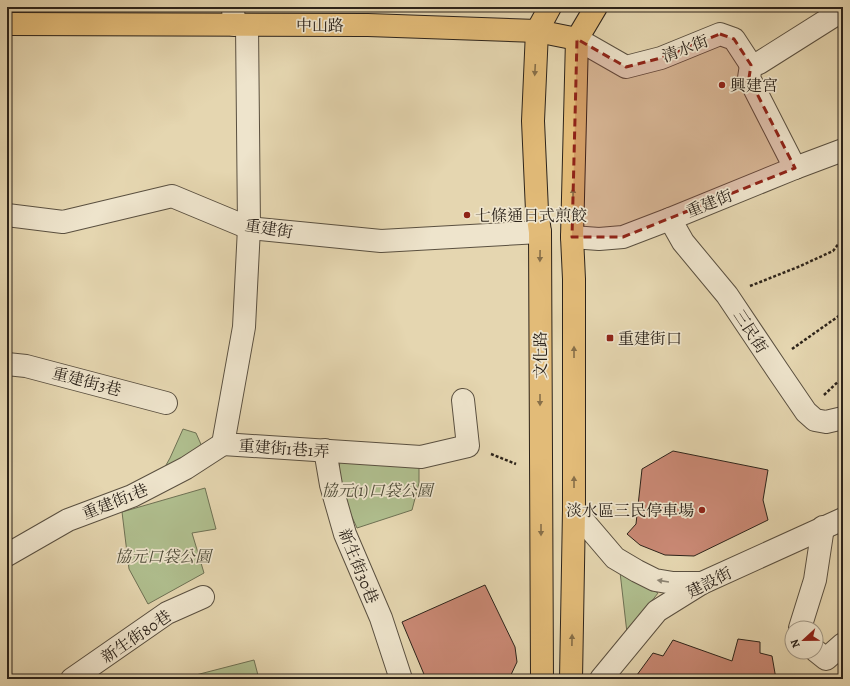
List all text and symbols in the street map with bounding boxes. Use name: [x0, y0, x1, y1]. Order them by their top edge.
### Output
street label: 中山路: [296, 15, 344, 37]
street label: 清水街: [659, 30, 712, 68]
one-way arrow: [532, 64, 538, 77]
place label: 興建宮: [730, 75, 778, 97]
marker: 興建宮: [717, 80, 727, 90]
street label: 重建街: [683, 185, 736, 223]
one-way arrow: [570, 187, 576, 200]
place label: 七條通日式煎餃: [475, 205, 587, 227]
marker: 七條通日式煎餃: [462, 210, 472, 220]
street label: 重建街: [243, 214, 294, 244]
one-way arrow: [537, 250, 543, 263]
street label: 三民街: [728, 305, 772, 358]
place label: 重建街口: [618, 328, 682, 350]
street label: 文化路: [530, 331, 552, 379]
marker: 重建街口: [605, 333, 615, 343]
one-way arrow: [571, 345, 577, 358]
street label: 重建街3巷: [50, 362, 124, 402]
one-way arrow: [537, 394, 543, 407]
street label: 重建街1巷1弄: [238, 435, 330, 463]
one-way arrow: [571, 475, 577, 488]
street label: 重建街1巷: [79, 479, 152, 525]
park label: 協元(1)口袋公園: [321, 480, 436, 502]
place label: 淡水區三民停車場: [566, 500, 694, 522]
marker: 淡水區三民停車場: [697, 505, 707, 515]
one-way arrow: [538, 524, 544, 537]
street label: 新生街30巷: [333, 526, 383, 607]
park label: 協元口袋公園: [115, 546, 214, 568]
street label: 建設街: [683, 562, 736, 604]
one-way arrow: [657, 578, 669, 584]
street label: 新生街80巷: [97, 605, 176, 668]
north arrow: [784, 620, 824, 660]
one-way arrow: [569, 633, 575, 646]
text: N: [787, 637, 804, 650]

